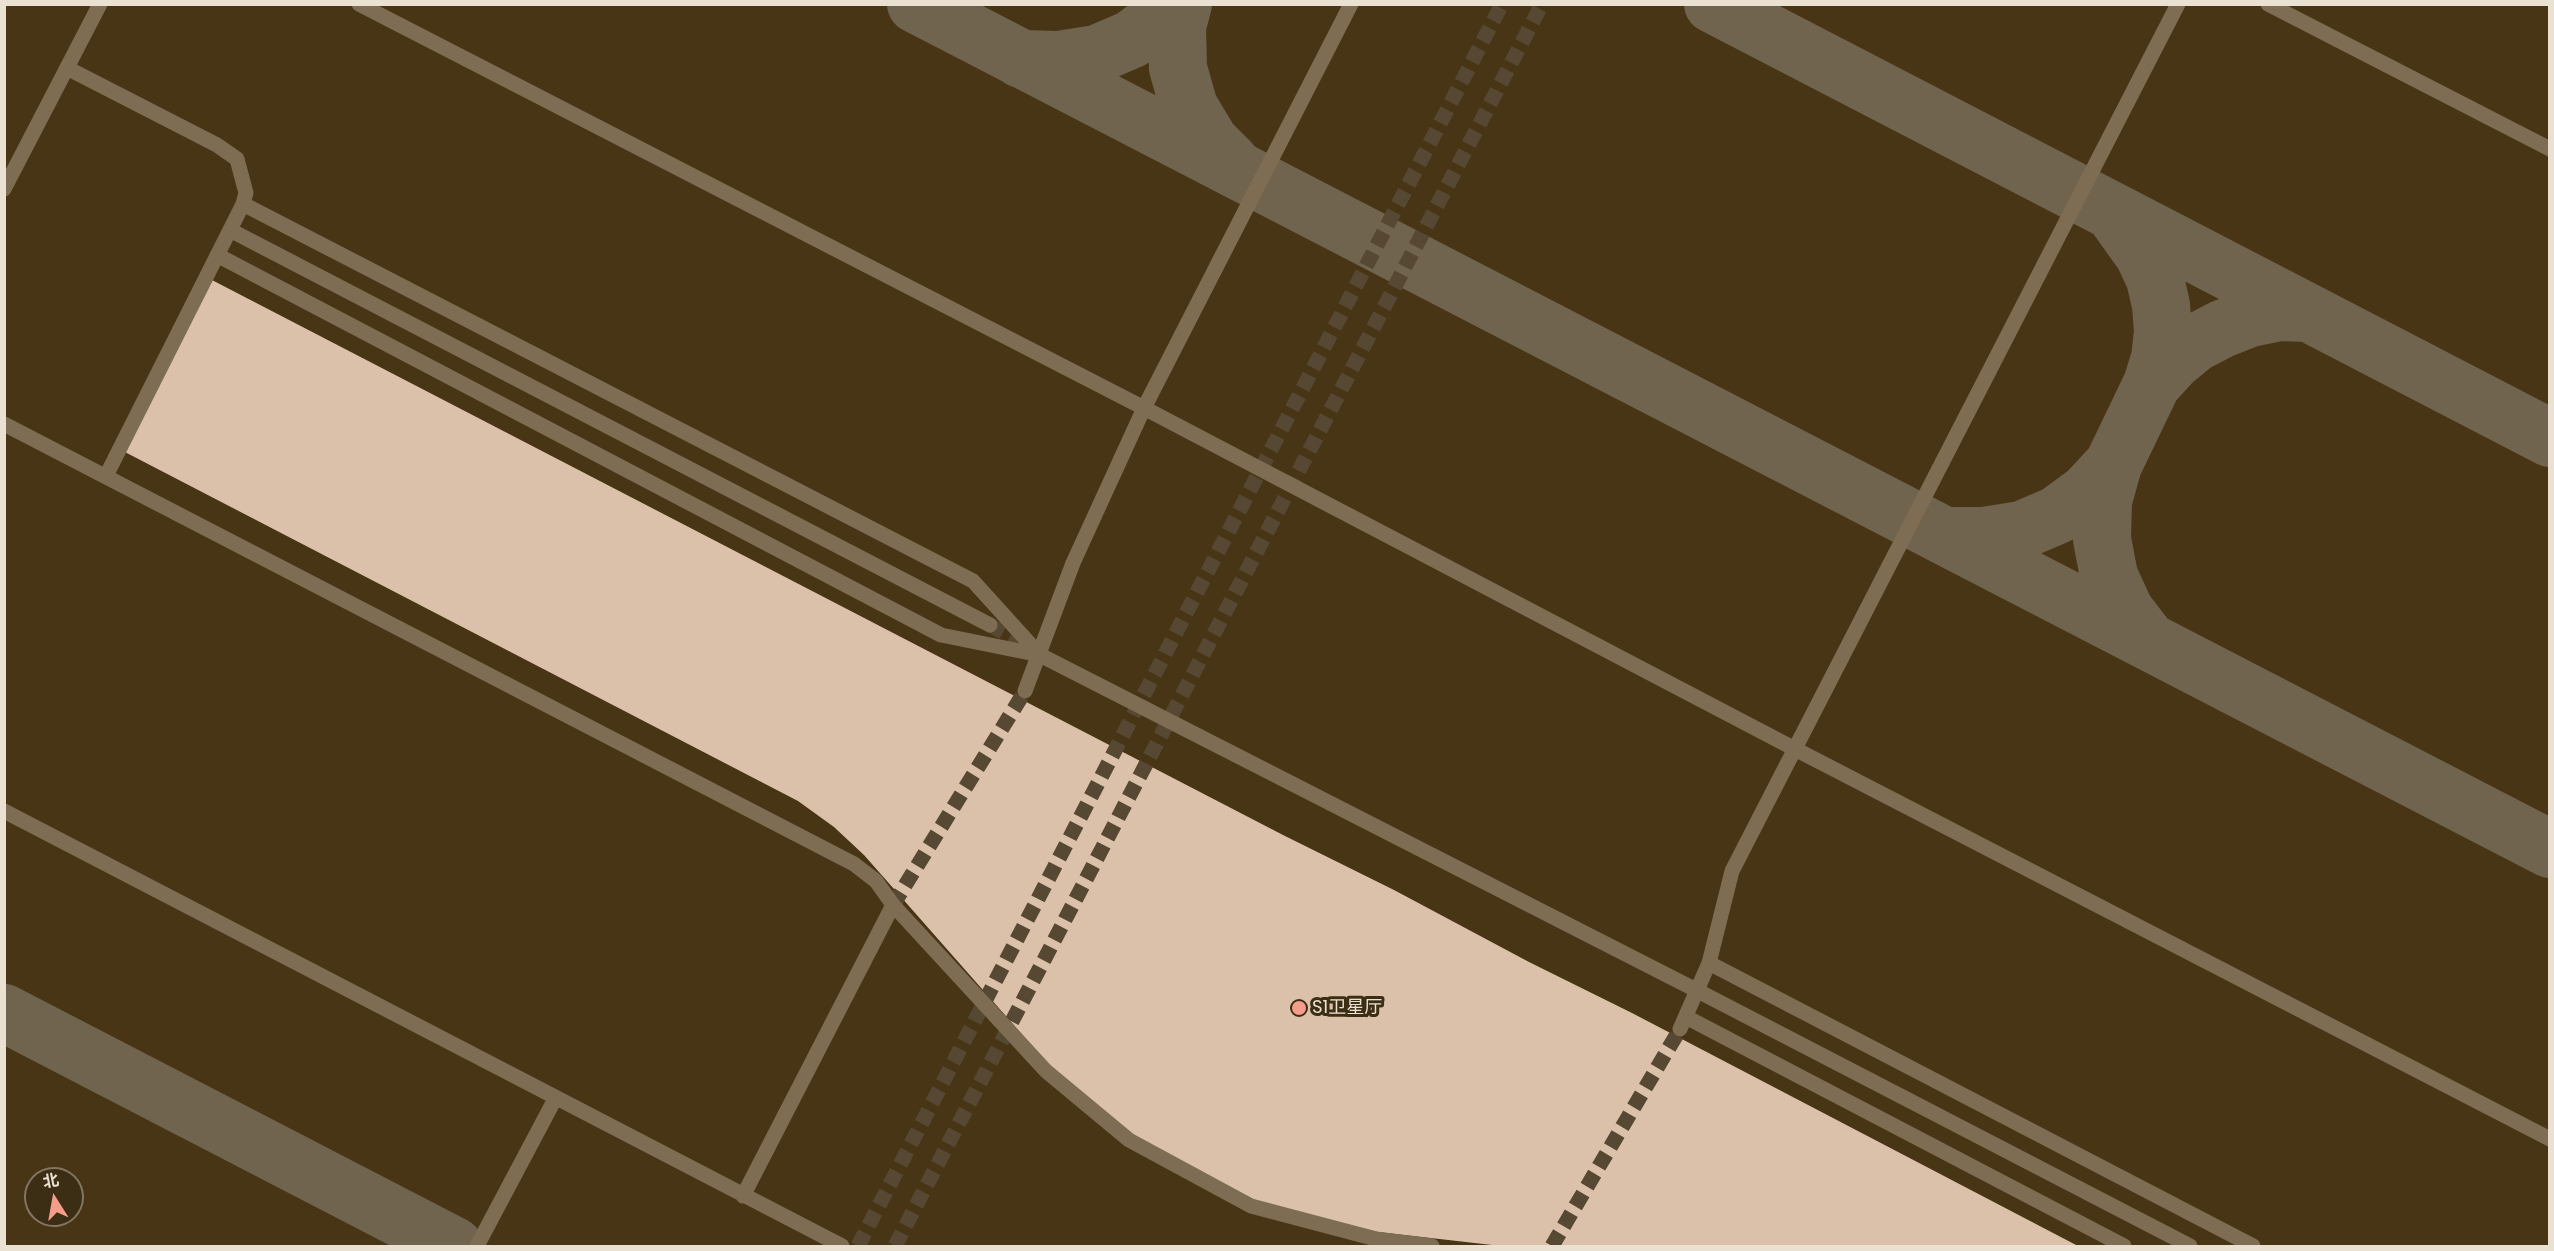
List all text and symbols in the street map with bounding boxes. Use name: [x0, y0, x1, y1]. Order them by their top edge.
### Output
place label: S1卫星厅: [1312, 997, 1382, 1019]
marker: S1卫星厅: [1290, 999, 1308, 1017]
north arrow: [24, 1167, 84, 1227]
text: 北: [41, 1168, 61, 1194]

